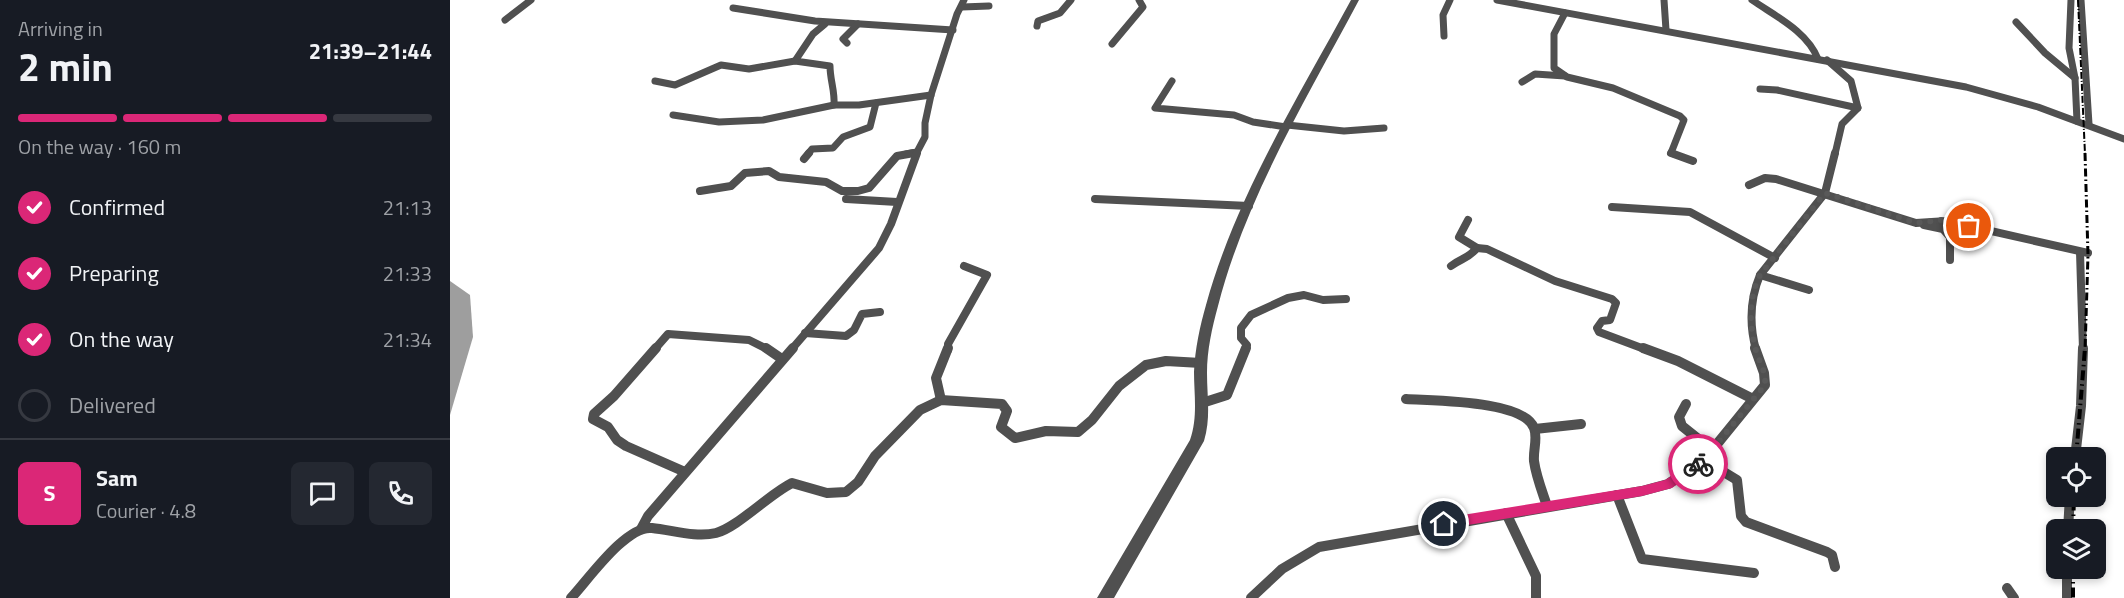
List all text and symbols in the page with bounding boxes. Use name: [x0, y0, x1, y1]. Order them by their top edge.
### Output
text: Arriving in: [18, 13, 103, 44]
text: 21:39–21:44: [309, 34, 432, 68]
text: 2 min: [18, 37, 113, 96]
text: On the way · 160 m: [18, 131, 181, 162]
text: Confirmed: [69, 190, 165, 224]
icon: check: [18, 191, 51, 224]
text: 21:13: [383, 192, 432, 223]
pin: [1943, 200, 1994, 251]
icon: bag: [1952, 209, 1985, 242]
text: Preparing: [69, 256, 159, 290]
icon: check: [18, 257, 51, 290]
text: 21:33: [383, 258, 432, 289]
text: On the way: [69, 322, 174, 356]
icon: check: [18, 323, 51, 356]
text: 21:34: [383, 324, 432, 355]
text: Delivered: [69, 388, 156, 422]
courier: [1668, 434, 1728, 494]
map controls: [2046, 447, 2106, 579]
button: locate: [2046, 447, 2106, 507]
icon: bike: [1682, 448, 1715, 481]
text: Sam: [96, 461, 138, 495]
button: chat: [291, 462, 354, 525]
button: phone: [369, 462, 432, 525]
text: S: [44, 476, 55, 510]
text: Courier · 4.8: [96, 495, 196, 526]
pin: [1418, 498, 1469, 549]
icon: home: [1427, 507, 1460, 540]
button: layers: [2046, 519, 2106, 579]

